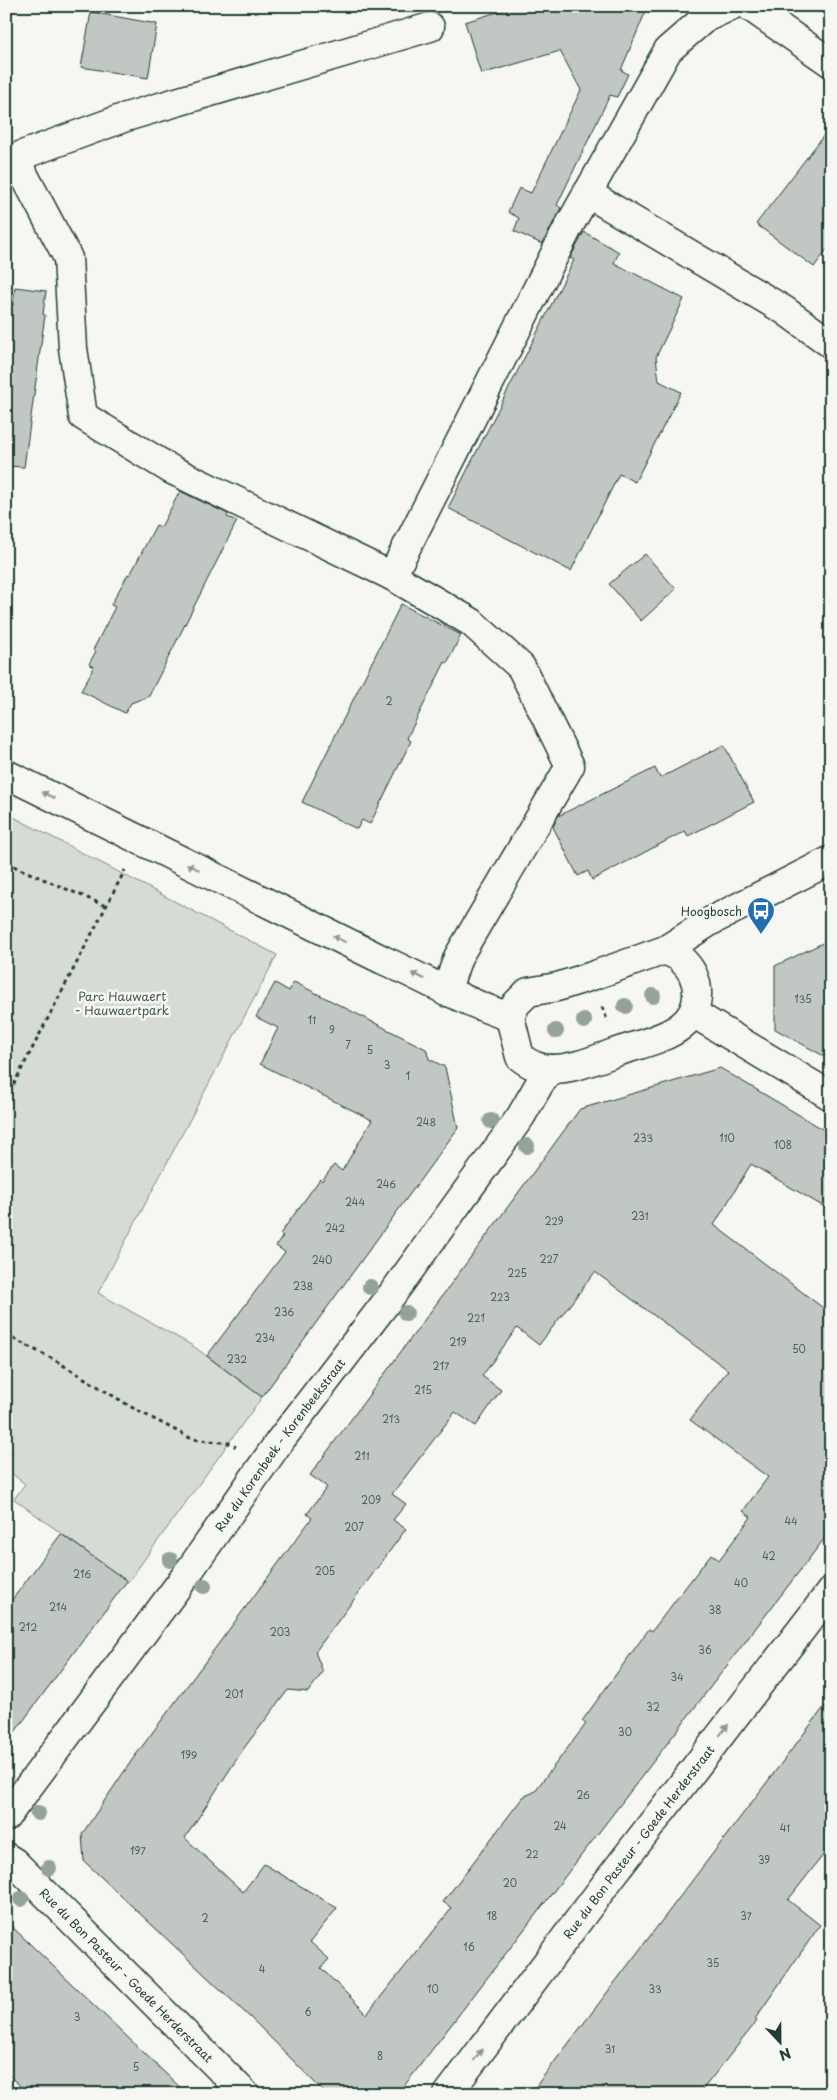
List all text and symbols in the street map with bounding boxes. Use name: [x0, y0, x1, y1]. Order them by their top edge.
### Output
house number: 2: [385, 693, 393, 708]
one-way arrow: [40, 791, 55, 799]
one-way arrow: [186, 863, 200, 871]
bus stop icon: Hoogbosch: [746, 896, 776, 935]
place label: Hoogbosch: [681, 902, 742, 920]
one-way arrow: [332, 935, 346, 943]
one-way arrow: [411, 972, 425, 980]
park label: Parc Hauwaert - Hauwaertpark: [75, 987, 169, 1019]
house number: 135: [794, 991, 812, 1006]
house number: 11: [308, 1012, 316, 1027]
house number: 9: [329, 1022, 335, 1037]
house number: 7: [345, 1037, 351, 1052]
house number: 5: [367, 1042, 373, 1057]
house number: 3: [384, 1057, 390, 1072]
house number: 1: [406, 1068, 410, 1083]
house number: 248: [416, 1114, 436, 1129]
house number: 233: [633, 1130, 653, 1145]
house number: 110: [719, 1130, 735, 1145]
house number: 108: [774, 1137, 792, 1152]
house number: 246: [376, 1176, 396, 1191]
house number: 244: [345, 1194, 365, 1209]
house number: 231: [631, 1208, 649, 1223]
house number: 229: [544, 1213, 564, 1228]
house number: 242: [325, 1220, 345, 1235]
house number: 227: [540, 1251, 559, 1266]
house number: 240: [312, 1252, 332, 1267]
house number: 225: [507, 1265, 527, 1280]
house number: 238: [293, 1278, 313, 1293]
house number: 223: [490, 1289, 510, 1304]
house number: 236: [274, 1304, 294, 1319]
house number: 221: [467, 1310, 485, 1325]
house number: 234: [255, 1330, 275, 1345]
house number: 219: [449, 1334, 467, 1349]
house number: 50: [792, 1341, 806, 1356]
house number: 232: [227, 1351, 247, 1366]
street label: Rue du Korenbeek - Korenbeekstraat: [210, 1354, 349, 1535]
house number: 217: [433, 1358, 450, 1373]
house number: 215: [414, 1382, 432, 1397]
house number: 213: [382, 1411, 400, 1426]
house number: 211: [354, 1448, 370, 1463]
house number: 209: [361, 1492, 381, 1507]
house number: 44: [784, 1513, 798, 1528]
house number: 207: [344, 1519, 364, 1534]
house number: 42: [762, 1548, 776, 1563]
house number: 205: [315, 1563, 335, 1578]
house number: 216: [73, 1566, 91, 1581]
house number: 40: [734, 1575, 748, 1590]
house number: 214: [49, 1599, 67, 1614]
house number: 38: [709, 1602, 721, 1617]
house number: 212: [19, 1619, 37, 1634]
house number: 203: [270, 1624, 290, 1639]
house number: 36: [698, 1642, 712, 1657]
house number: 34: [670, 1669, 684, 1684]
house number: 201: [225, 1686, 243, 1701]
house number: 32: [646, 1699, 660, 1714]
one-way arrow: [719, 1723, 729, 1737]
house number: 30: [618, 1724, 632, 1739]
street label: Rue du Bon Pasteur - Goede Herderstraat: [559, 1741, 718, 1943]
house number: 199: [181, 1747, 197, 1762]
house number: 26: [576, 1787, 590, 1802]
house number: 24: [553, 1818, 567, 1833]
house number: 41: [780, 1820, 790, 1835]
house number: 197: [130, 1843, 146, 1858]
house number: 22: [525, 1846, 539, 1861]
house number: 39: [758, 1852, 770, 1867]
house number: 20: [503, 1875, 517, 1890]
street label: Rue du Bon Pasteur - Goede Herderstraat: [36, 1884, 218, 2066]
house number: 18: [487, 1908, 497, 1923]
house number: 37: [740, 1908, 753, 1923]
house number: 2: [201, 1910, 209, 1925]
house number: 16: [463, 1939, 475, 1954]
house number: 35: [707, 1955, 719, 1970]
house number: 4: [259, 1961, 266, 1976]
house number: 10: [427, 1981, 439, 1996]
house number: 33: [648, 1981, 662, 1996]
house number: 6: [304, 2004, 312, 2019]
house number: 3: [74, 2009, 80, 2024]
north arrow: [754, 2018, 804, 2068]
house number: 31: [605, 2041, 615, 2056]
text: N: [776, 2043, 794, 2066]
house number: 8: [377, 2048, 383, 2063]
one-way arrow: [472, 2049, 483, 2062]
house number: 5: [133, 2059, 139, 2074]

